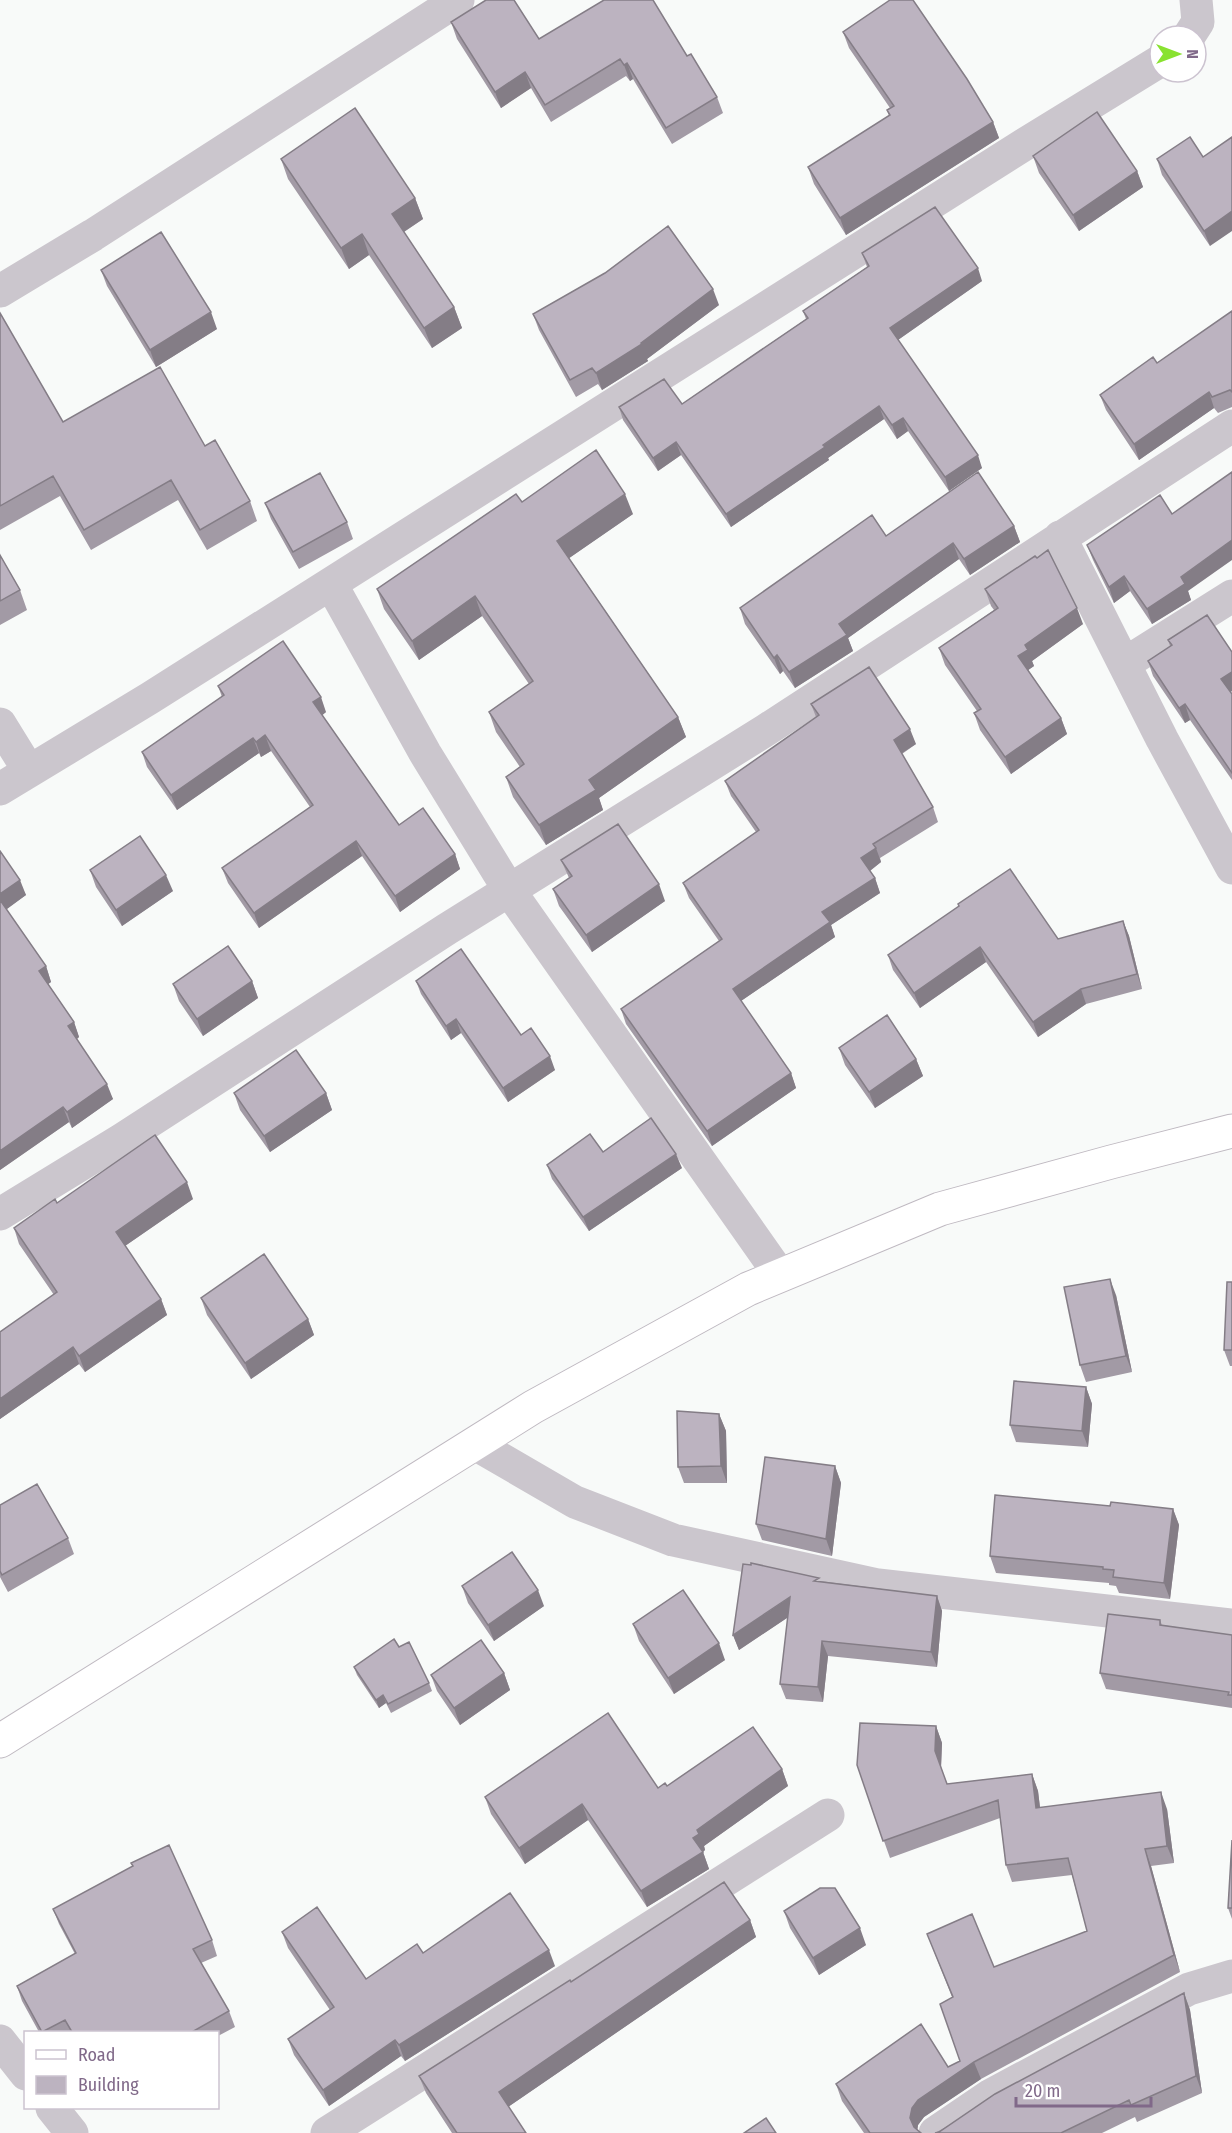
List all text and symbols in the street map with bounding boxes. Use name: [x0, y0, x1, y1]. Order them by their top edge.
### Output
north arrow: [1148, 24, 1208, 84]
text: N: [1183, 49, 1202, 59]
legend: [24, 2031, 219, 2109]
text: Road: [78, 2044, 115, 2066]
scale bar: [1016, 2070, 1151, 2108]
text: Building: [78, 2074, 139, 2096]
text: 20 m: [1025, 2080, 1060, 2102]

